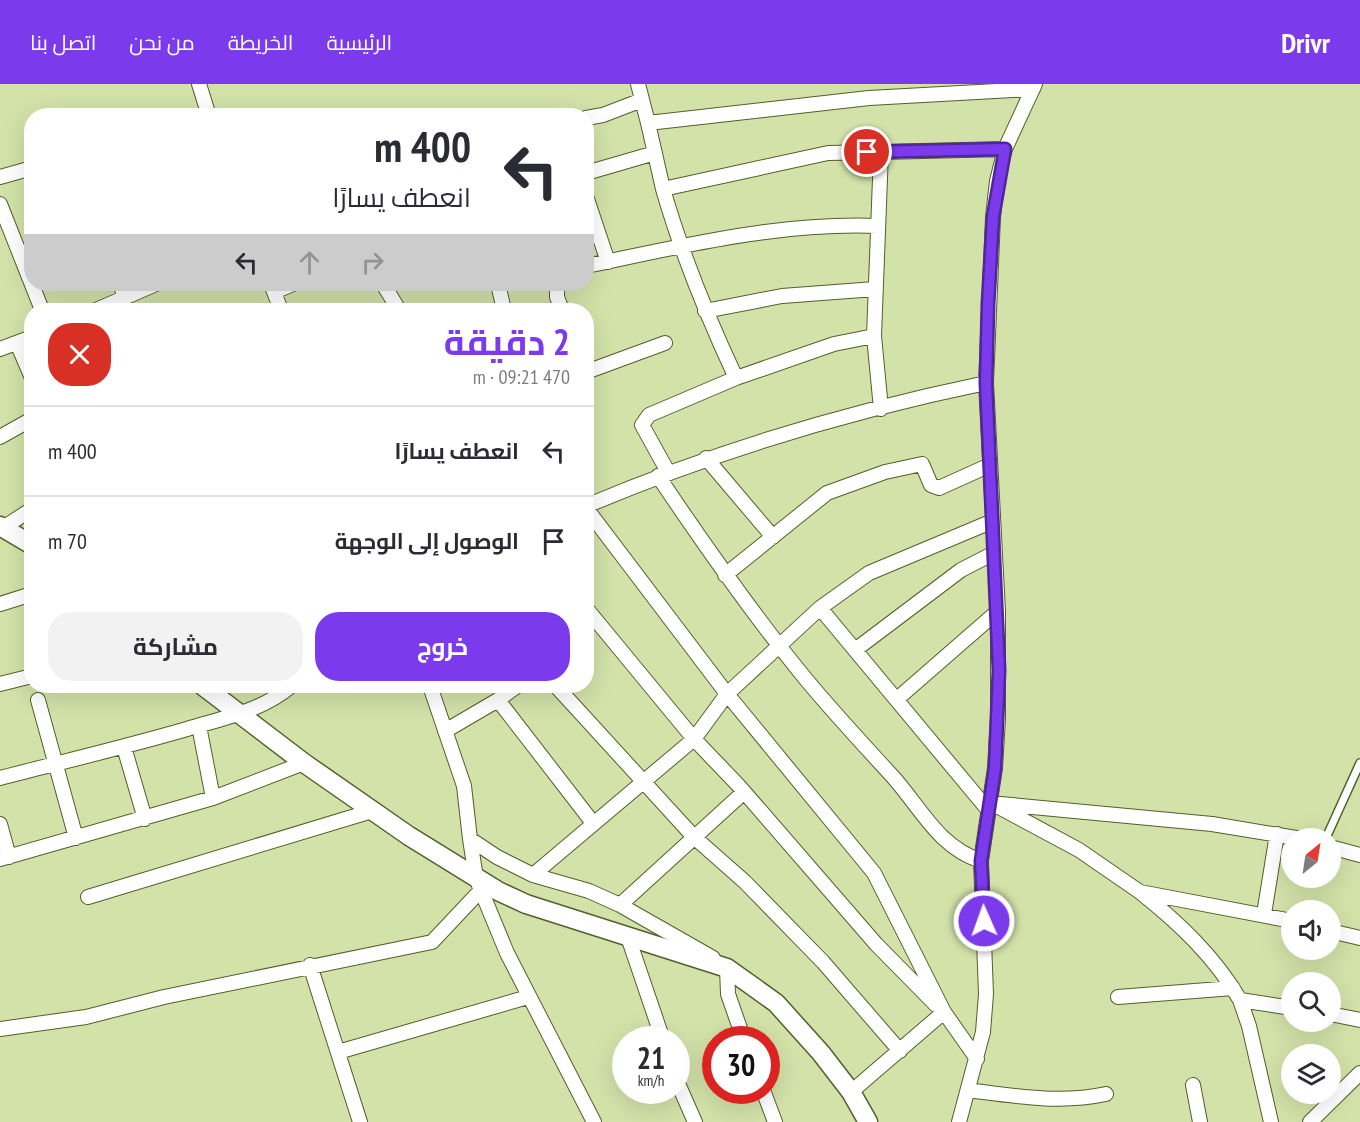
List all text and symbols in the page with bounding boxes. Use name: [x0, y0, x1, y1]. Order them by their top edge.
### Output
text: Drivr: [1281, 24, 1330, 61]
text: اتصل بنا: [30, 29, 96, 56]
text: من نحن: [129, 29, 195, 56]
text: الخريطة: [228, 29, 293, 56]
text: الرئيسية: [326, 29, 392, 56]
text: 400 m: [374, 119, 471, 174]
pin: [841, 126, 892, 177]
icon: left: [492, 132, 570, 210]
icon: arrive: [850, 135, 883, 168]
text: انعطف يسارًا: [332, 180, 471, 214]
icon: left: [230, 246, 263, 279]
icon: ahead: [293, 246, 326, 279]
icon: right: [356, 246, 389, 279]
text: 2 دقيقة: [444, 318, 570, 365]
button: close: [48, 323, 111, 386]
text: 470 m · 09:21: [473, 364, 570, 390]
icon: left: [537, 435, 570, 468]
text: 400 m: [48, 437, 97, 465]
text: انعطف يسارًا: [395, 437, 519, 465]
icon: arrive: [537, 525, 570, 558]
text: 70 m: [48, 527, 87, 555]
text: الوصول إلى الوجهة: [335, 527, 519, 555]
button: مشاركة: [48, 612, 303, 681]
button: خروج: [315, 612, 570, 681]
north arrow: [1281, 828, 1341, 888]
map controls: [1281, 828, 1341, 1104]
position arrow: [952, 889, 1016, 953]
button: sound: [1281, 900, 1341, 960]
button: search: [1281, 972, 1341, 1032]
speed limit sign: 30: [702, 1026, 780, 1104]
text: 21: [637, 1038, 665, 1077]
button: layers: [1281, 1044, 1341, 1104]
text: km/h: [638, 1071, 664, 1090]

